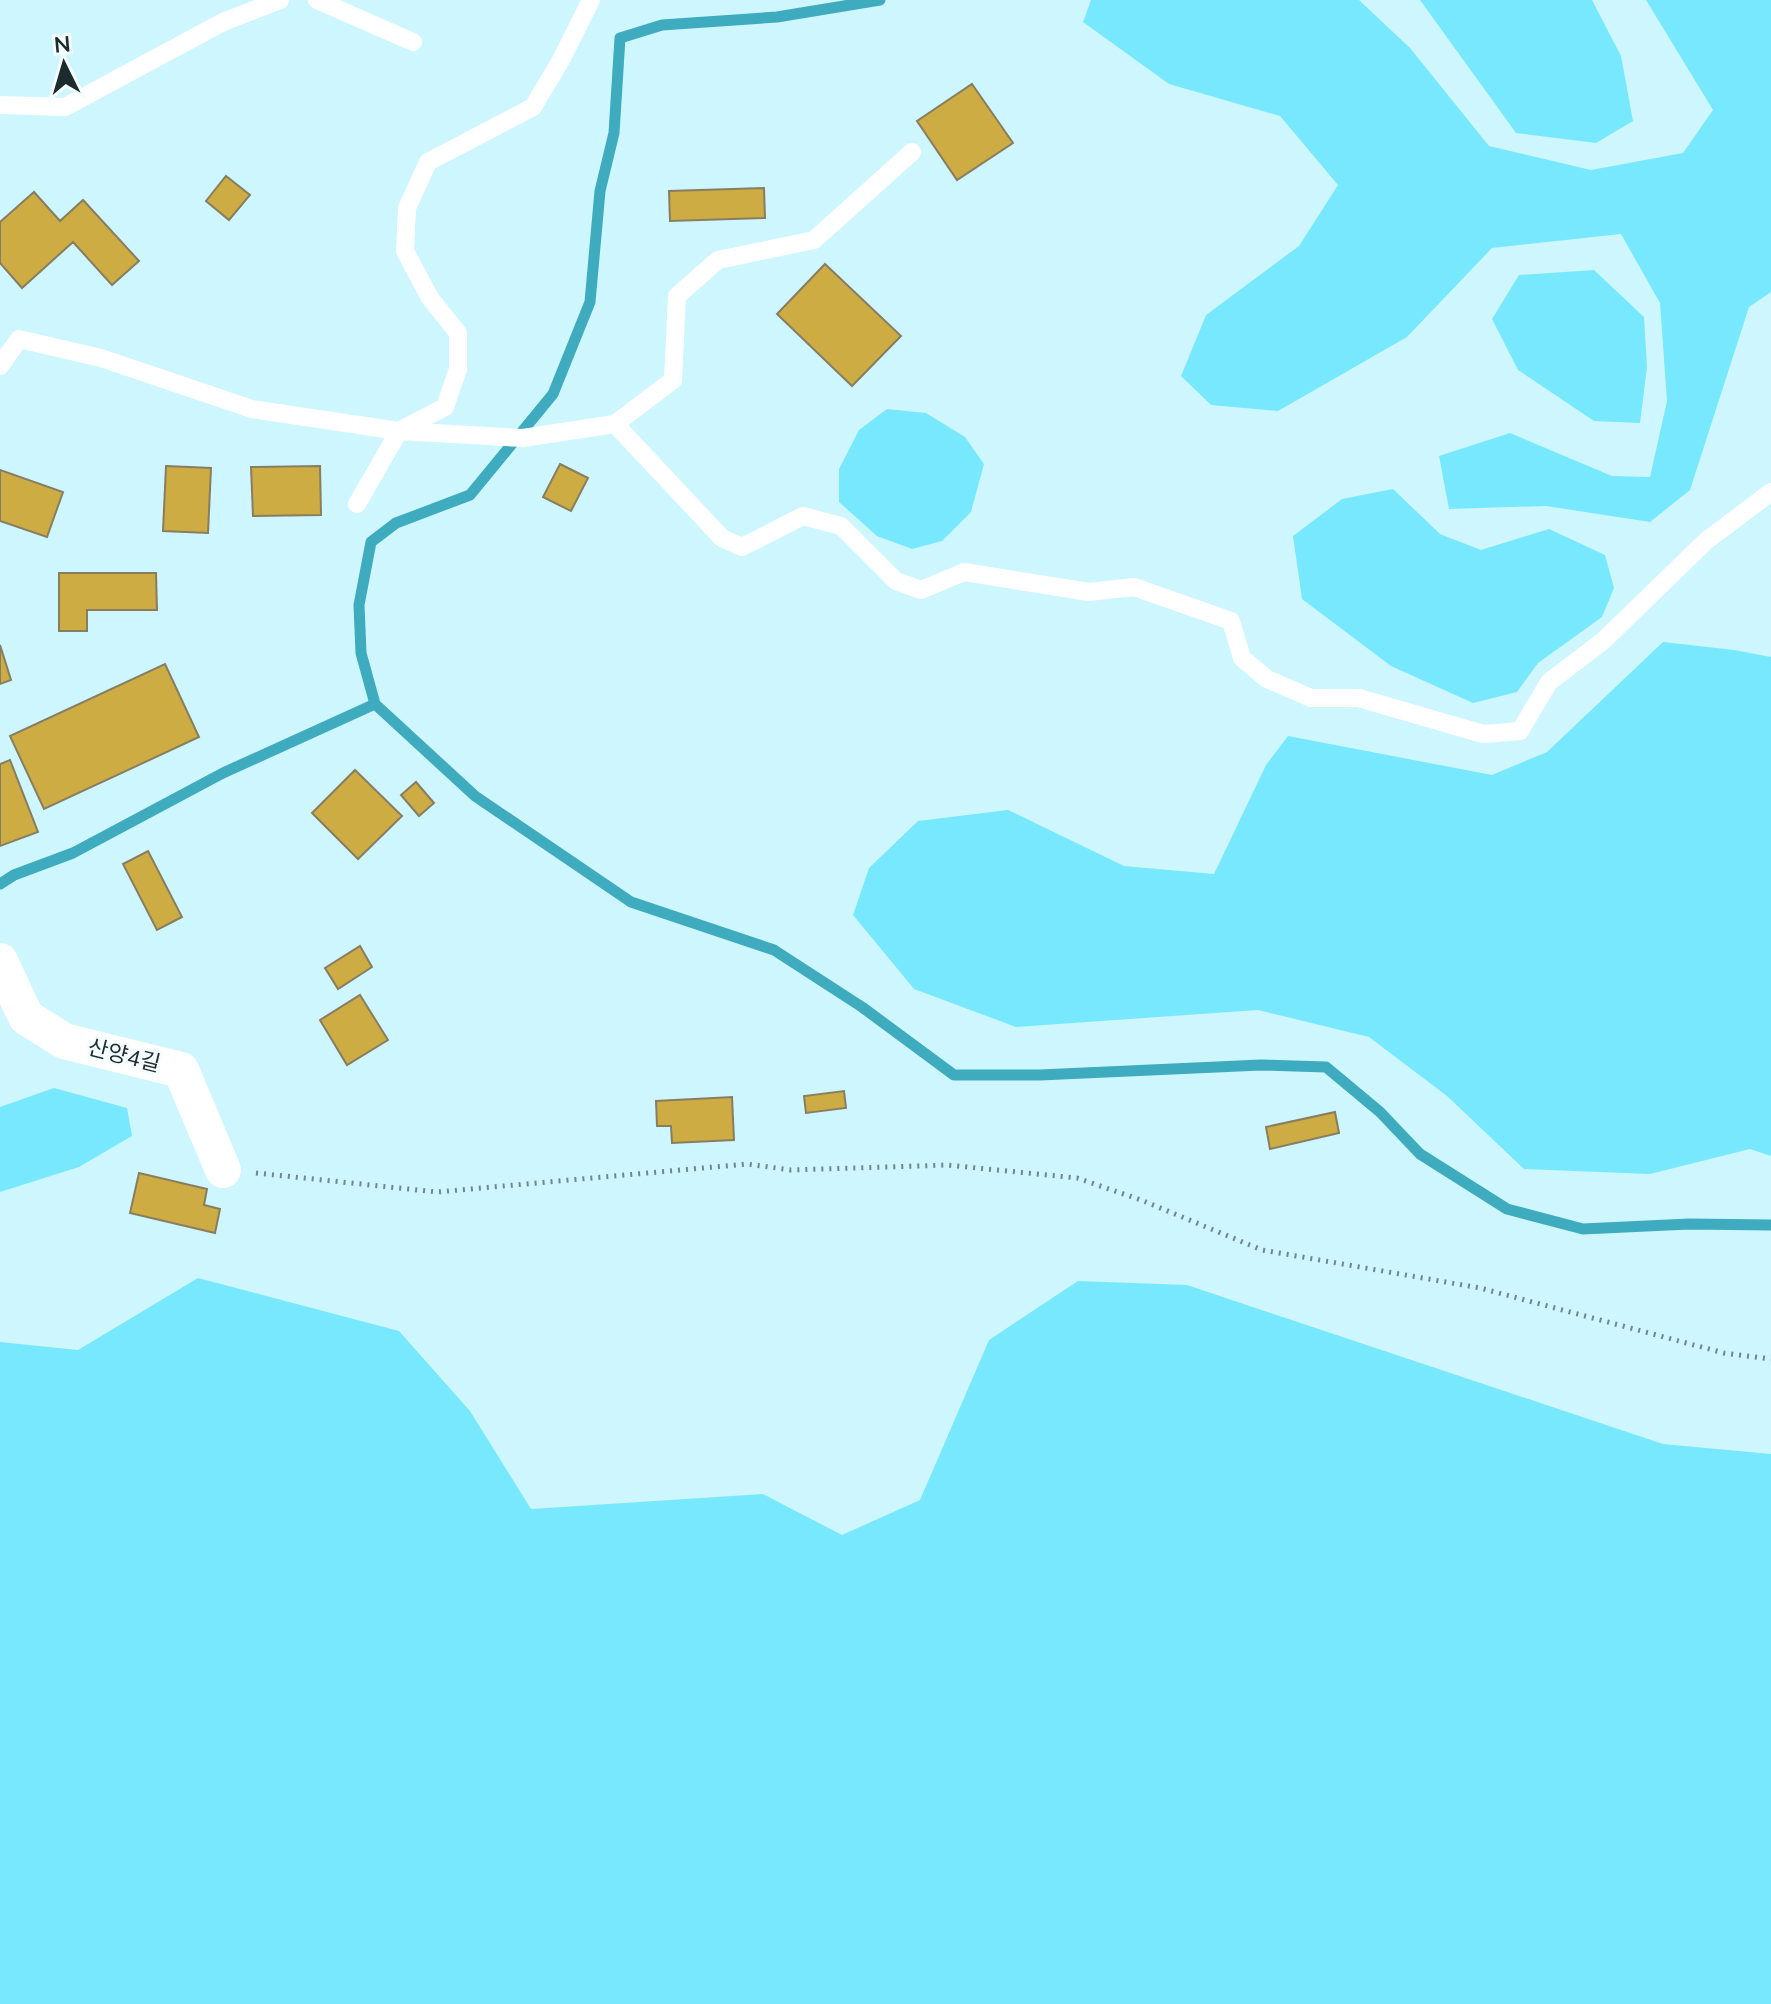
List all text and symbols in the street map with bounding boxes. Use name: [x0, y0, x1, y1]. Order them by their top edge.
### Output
north arrow: [24, 24, 104, 104]
text: N: [53, 29, 72, 61]
street label: 산양4길: [85, 1033, 163, 1079]

